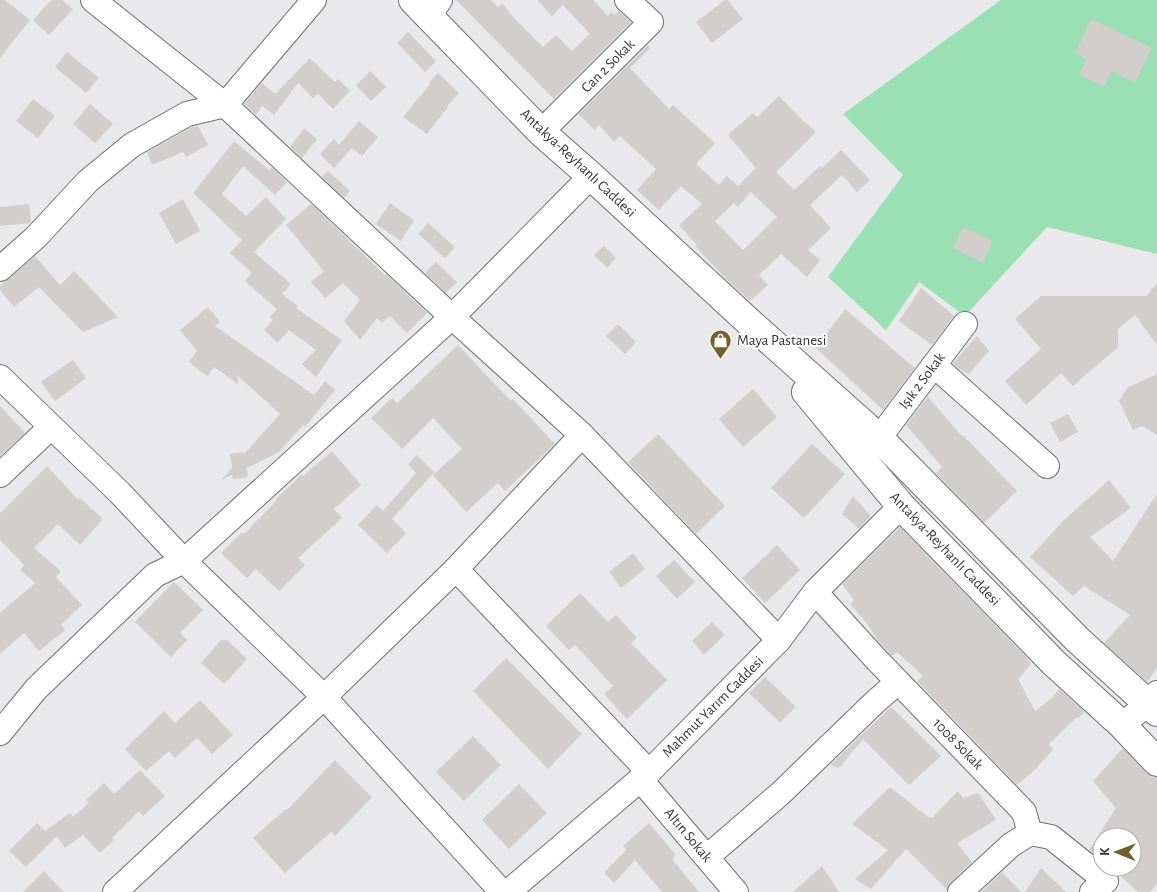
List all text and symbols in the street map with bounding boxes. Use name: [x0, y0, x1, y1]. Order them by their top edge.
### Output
street label: Can 2 Sokak: [578, 36, 638, 96]
street label: Antakya-Reyhanlı Caddesi: [517, 106, 639, 220]
shop icon: Maya Pastanesi: [709, 328, 733, 359]
place label: Maya Pastanesi: [737, 333, 826, 348]
street label: Işık 2 Sokak: [896, 350, 948, 412]
street label: Antakya-Reyhanlı Caddesi: [887, 489, 1003, 609]
street label: Mahmut Yarım Caddesi: [660, 654, 766, 760]
street label: 1008 Sokak: [930, 715, 986, 773]
street label: Altın Sokak: [661, 805, 715, 865]
north arrow: [1092, 827, 1142, 877]
text: K: [1098, 847, 1112, 856]

